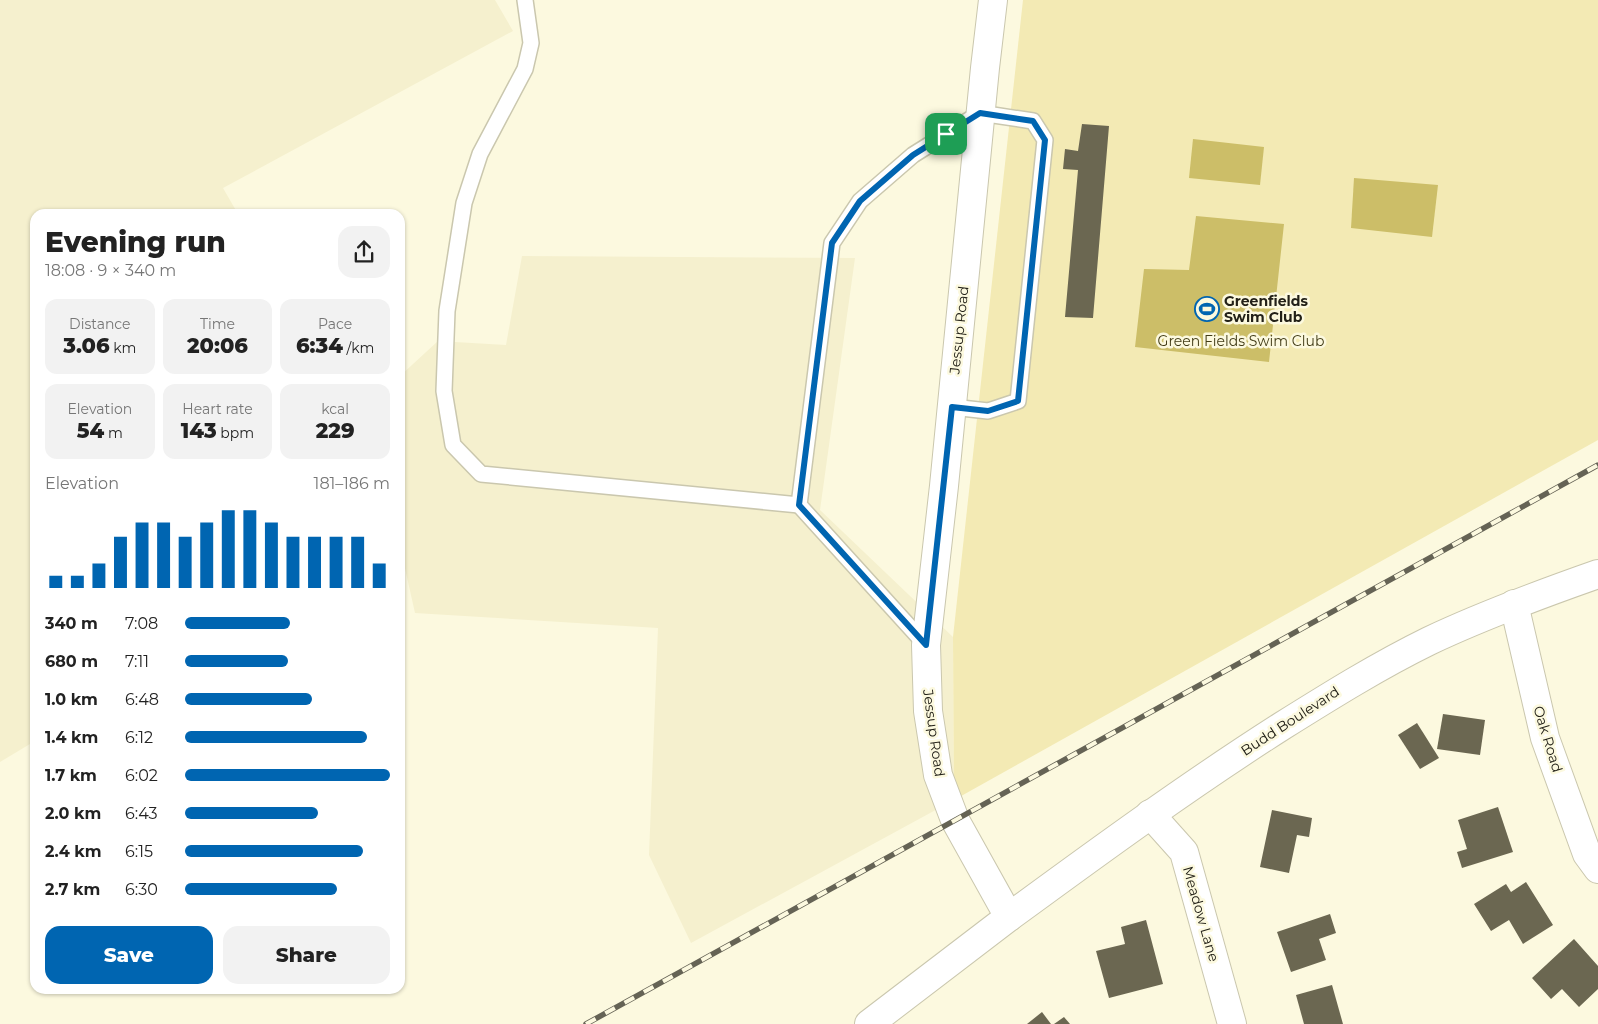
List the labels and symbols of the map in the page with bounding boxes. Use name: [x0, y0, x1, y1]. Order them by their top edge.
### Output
pin: [925, 113, 967, 155]
street label: Jessup Road: [945, 285, 973, 376]
place label: Greenfields Swim Club: [1224, 292, 1308, 326]
sports icon: Greenfields Swim Club: [1194, 296, 1220, 322]
park label: Green Fields Swim Club: [1158, 332, 1324, 350]
street label: Budd Boulevard: [1237, 682, 1343, 760]
street label: Jessup Road: [919, 687, 949, 778]
street label: Oak Road: [1529, 704, 1567, 774]
street label: Meadow Lane: [1179, 864, 1223, 964]

